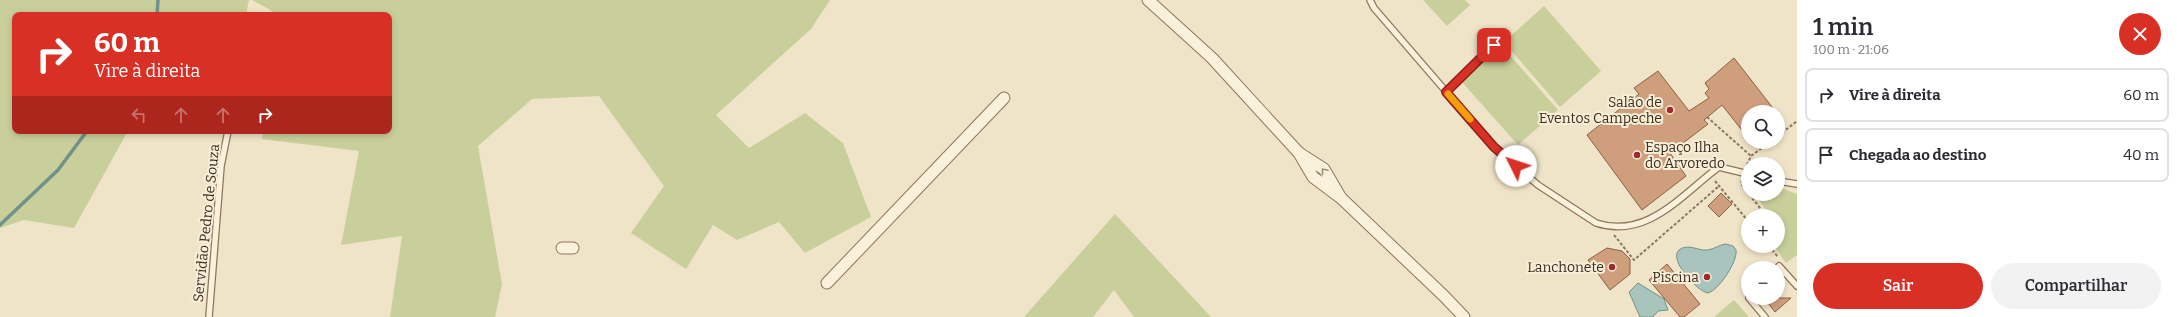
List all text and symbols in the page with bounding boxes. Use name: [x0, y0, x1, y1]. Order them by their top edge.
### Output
text: 1 min: [1813, 13, 1873, 41]
button: close: [2119, 13, 2161, 55]
text: 60 m: [94, 26, 160, 59]
icon: right: [28, 28, 80, 80]
pin: [1477, 28, 1511, 62]
icon: arrive: [1483, 34, 1505, 56]
text: 100 m · 21:06: [1813, 42, 1889, 57]
text: Vire à direita: [94, 60, 200, 82]
icon: right: [1815, 84, 1837, 106]
text: Vire à direita: [1849, 86, 1941, 104]
text: 60 m: [2123, 86, 2159, 104]
place label: Salão de Eventos Campeche: [1539, 94, 1662, 127]
icon: left: [128, 104, 150, 126]
icon: ahead: [170, 104, 192, 126]
icon: ahead: [212, 104, 234, 126]
icon: right: [254, 104, 276, 126]
marker: Salão de Eventos Campeche: [1665, 105, 1675, 115]
map controls: [1741, 105, 1785, 305]
button: search: [1741, 105, 1785, 149]
place label: Espaço Ilha do Arvoredo: [1645, 139, 1725, 172]
street label: Servidão Pedro de Souza: [190, 143, 223, 303]
icon: arrive: [1815, 144, 1837, 166]
position arrow: [1495, 145, 1537, 187]
text: Chegada ao destino: [1849, 146, 1986, 164]
text: 40 m: [2123, 146, 2159, 164]
marker: Espaço Ilha do Arvoredo: [1632, 150, 1642, 160]
button: layers: [1741, 157, 1785, 201]
one-way arrow: [1322, 169, 1329, 176]
button: +: [1741, 209, 1785, 253]
place label: Lanchonete: [1527, 259, 1604, 276]
button: −: [1741, 261, 1785, 305]
marker: Lanchonete: [1607, 262, 1617, 272]
button: Sair: [1813, 263, 1983, 309]
button: Compartilhar: [1991, 263, 2161, 309]
place label: Piscina: [1652, 269, 1699, 286]
marker: Piscina: [1702, 272, 1712, 282]

